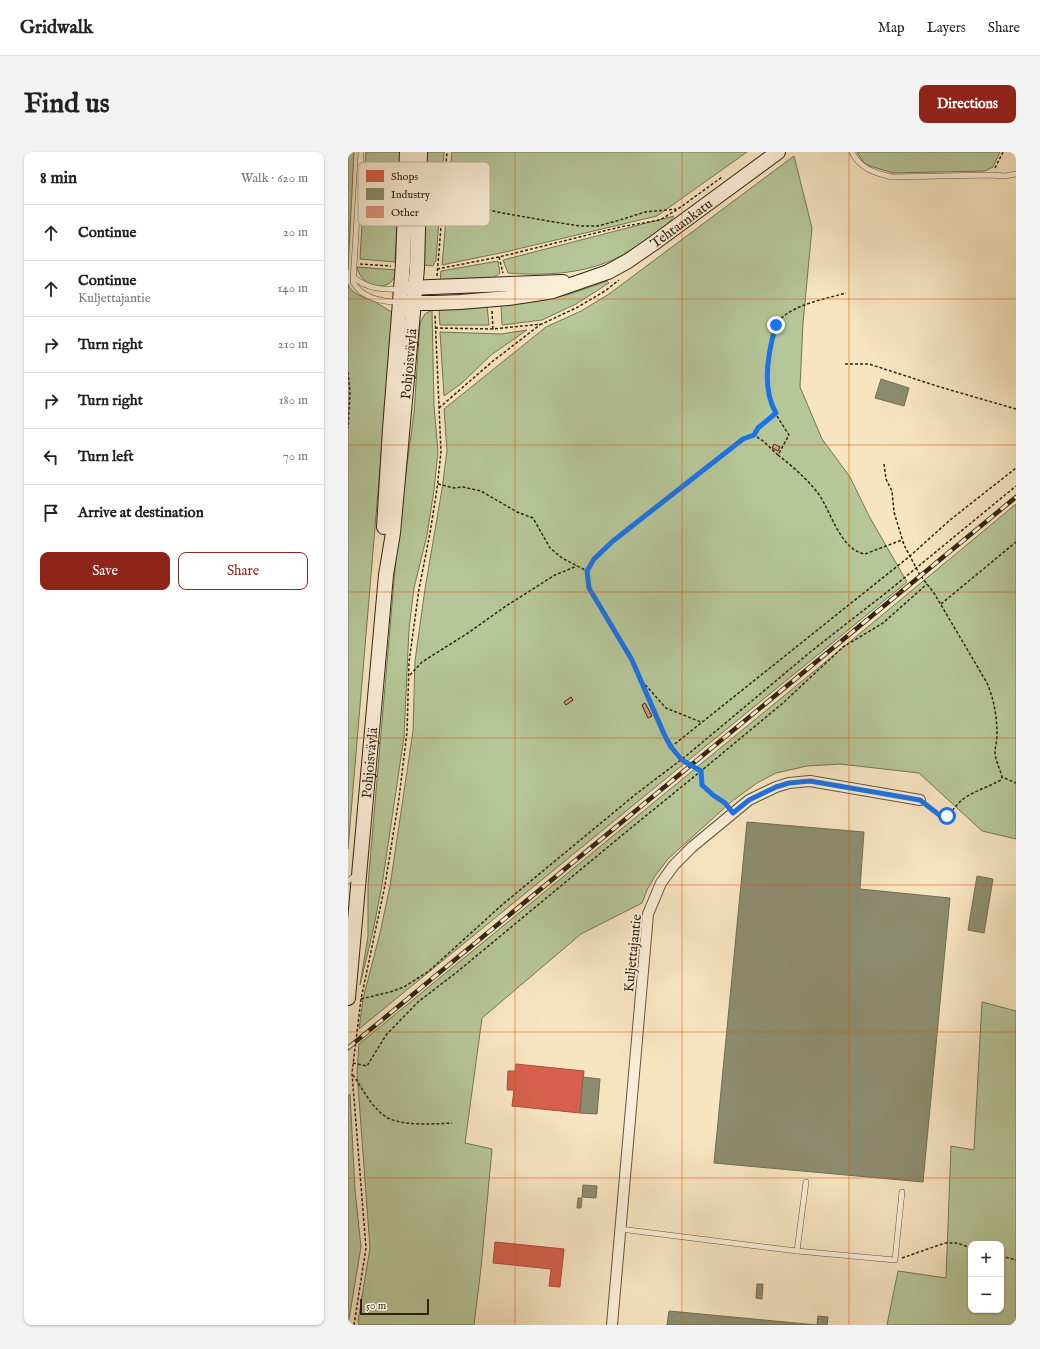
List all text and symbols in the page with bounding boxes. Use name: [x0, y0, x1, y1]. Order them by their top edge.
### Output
text: Gridwalk: [20, 16, 93, 40]
text: Map: [878, 19, 905, 37]
text: Layers: [927, 19, 966, 37]
text: Share: [988, 19, 1020, 37]
button: Directions: [919, 85, 1016, 123]
text: Find us: [24, 87, 110, 122]
legend: [358, 162, 490, 226]
text: 8 min: [40, 168, 77, 189]
text: Walk · 620 m: [241, 170, 308, 187]
text: Shops: [391, 170, 418, 184]
text: Industry: [391, 188, 431, 202]
street label: Tehtaankatu: [647, 195, 716, 253]
text: Other: [391, 206, 419, 220]
icon: ahead: [40, 222, 62, 244]
text: Continue: [78, 223, 136, 242]
text: 20 m: [283, 224, 308, 241]
text: Continue: [78, 271, 136, 290]
icon: ahead: [40, 278, 62, 300]
text: 140 m: [278, 280, 308, 297]
text: Kuljettajantie: [78, 290, 151, 307]
route end: [767, 316, 785, 334]
street label: Pohjoisväylä: [397, 327, 422, 400]
icon: right: [40, 334, 62, 356]
text: Turn right: [78, 335, 143, 354]
text: 210 m: [278, 336, 308, 353]
icon: right: [40, 390, 62, 412]
text: Turn right: [78, 391, 143, 410]
text: 180 m: [279, 392, 308, 409]
icon: left: [40, 446, 62, 468]
text: Turn left: [78, 447, 134, 466]
text: 70 m: [283, 448, 308, 465]
icon: arrive: [40, 502, 62, 524]
text: Arrive at destination: [78, 503, 204, 522]
button: Save: [40, 552, 170, 590]
button: Share: [178, 552, 308, 590]
street label: Pohjoisväylä: [358, 726, 382, 799]
route start: [938, 807, 956, 825]
street label: Kuljettajantie: [620, 913, 646, 993]
map controls: [968, 1241, 1004, 1313]
button: +: [968, 1241, 1004, 1277]
button: −: [968, 1277, 1004, 1313]
scale bar: [360, 1297, 429, 1316]
text: 50 m: [366, 1299, 386, 1313]

